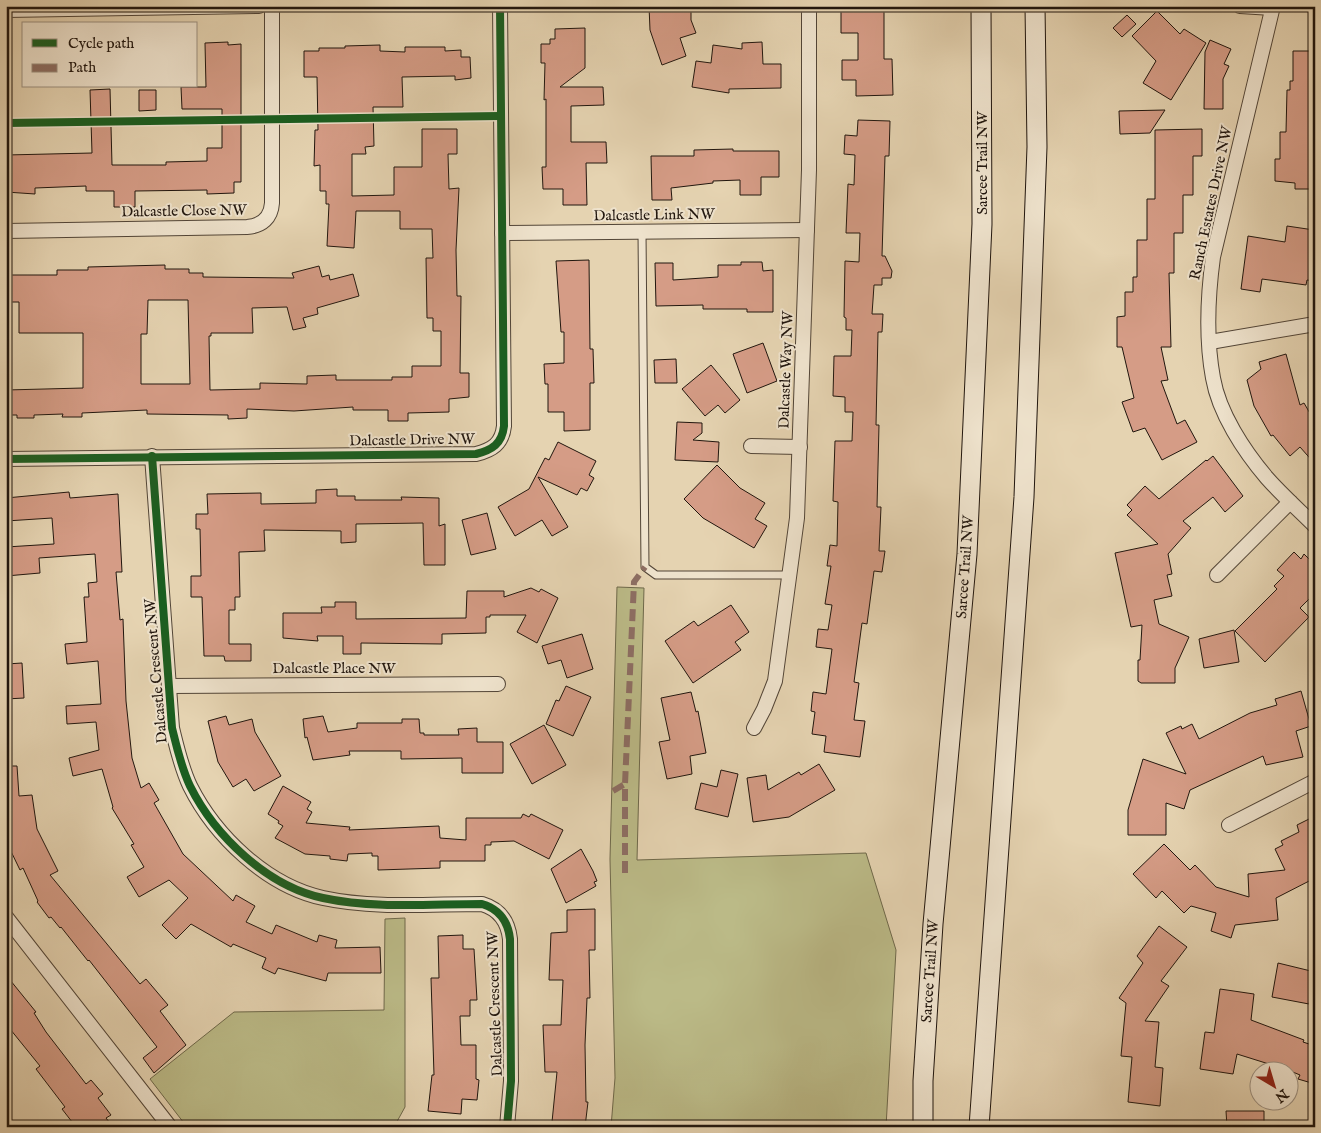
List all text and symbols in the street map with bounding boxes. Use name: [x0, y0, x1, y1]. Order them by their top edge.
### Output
legend: [22, 22, 198, 88]
text: Cycle path: [68, 34, 134, 53]
text: Path: [68, 58, 96, 77]
street label: Sarcee Trail NW: [973, 111, 992, 215]
street label: Ranch Estates Drive NW: [1185, 124, 1237, 282]
street label: Dalcastle Close NW: [121, 200, 248, 222]
street label: Dalcastle Link NW: [593, 204, 716, 226]
street label: Dalcastle Way NW: [774, 310, 798, 429]
street label: Dalcastle Drive NW: [349, 429, 476, 451]
street label: Sarcee Trail NW: [952, 514, 978, 619]
street label: Dalcastle Crescent NW: [140, 597, 172, 744]
street label: Dalcastle Place NW: [272, 659, 396, 678]
street label: Sarcee Trail NW: [917, 918, 943, 1023]
street label: Dalcastle Crescent NW: [483, 930, 507, 1077]
north arrow: [1248, 1060, 1298, 1110]
text: N: [1271, 1084, 1292, 1106]

